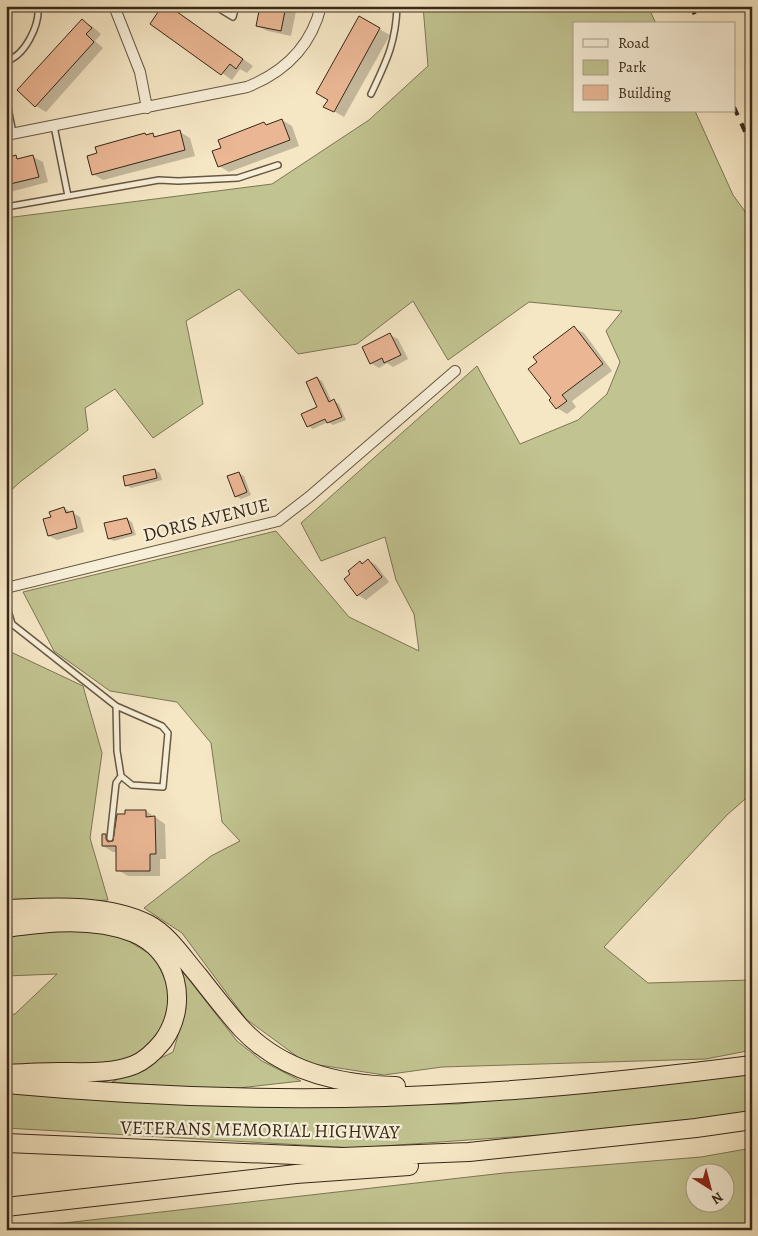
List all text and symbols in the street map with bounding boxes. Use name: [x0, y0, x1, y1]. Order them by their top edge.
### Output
legend: [573, 22, 736, 112]
text: Road: [618, 33, 650, 53]
text: Park: [618, 57, 647, 77]
text: Building: [618, 83, 671, 103]
street label: DORIS AVENUE: [140, 492, 272, 548]
street label: VETERANS MEMORIAL HIGHWAY: [119, 1115, 401, 1145]
north arrow: [686, 1164, 736, 1214]
text: N: [708, 1187, 727, 1209]

